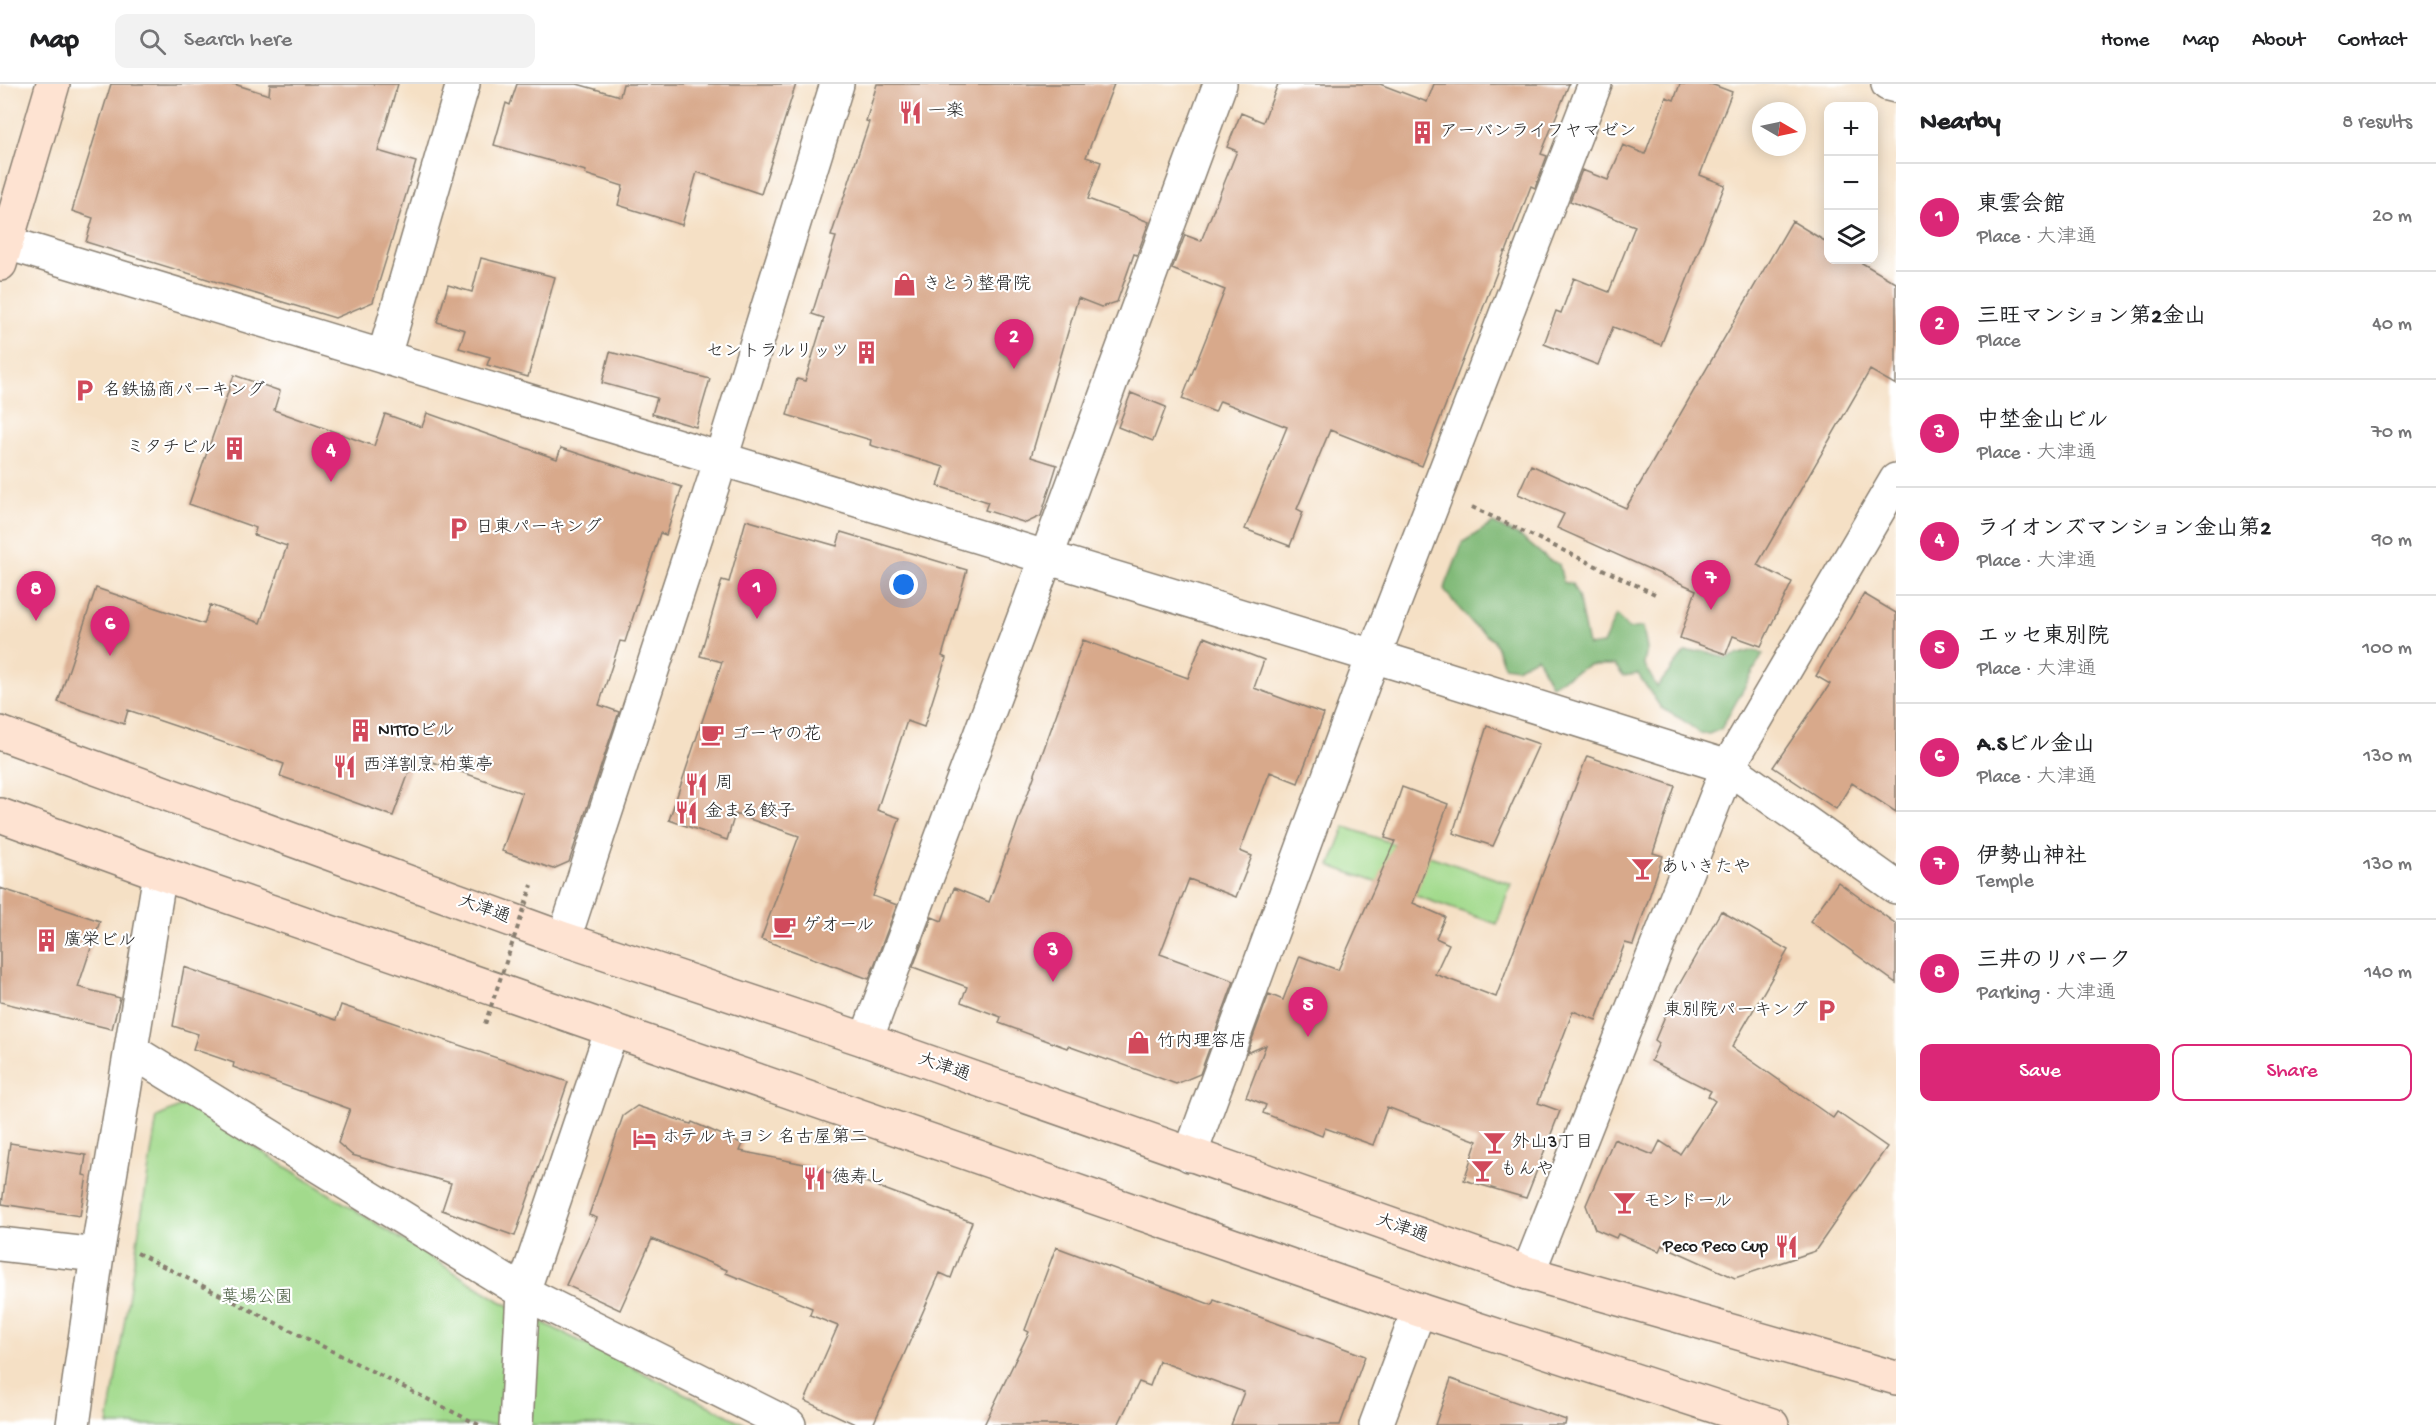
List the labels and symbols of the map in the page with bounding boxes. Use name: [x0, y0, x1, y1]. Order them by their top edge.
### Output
restaurant icon: 一楽: [897, 99, 923, 125]
place label: 一楽: [928, 101, 964, 123]
north arrow: [1752, 102, 1806, 156]
building icon: アーバンライフヤマゼン: [1409, 119, 1435, 145]
place label: アーバンライフヤマゼン: [1440, 122, 1637, 143]
shop icon: きとう整骨院: [892, 272, 918, 298]
place label: きとう整骨院: [923, 274, 1031, 296]
pin: 2: [994, 320, 1034, 369]
building icon: セントラルリッツ: [854, 339, 880, 365]
place label: セントラルリッツ: [706, 342, 849, 363]
parking icon: 名鉄協商パーキング: [72, 378, 98, 404]
place label: 名鉄協商パーキング: [103, 380, 265, 402]
pin: 4: [312, 432, 350, 482]
building icon: ミタチビル: [221, 435, 247, 461]
place label: ミタチビル: [126, 438, 216, 459]
parking icon: 日東パーキング: [445, 515, 471, 541]
place label: 日東パーキング: [476, 517, 602, 539]
pin: 7: [1692, 560, 1730, 610]
pin: 1: [738, 570, 777, 619]
your location: [889, 570, 918, 599]
pin: 8: [16, 572, 56, 621]
pin: 6: [90, 606, 130, 656]
building icon: NITTOビル: [347, 718, 373, 744]
place label: NITTOビル: [378, 721, 454, 742]
cafe icon: ゴーヤの花: [700, 722, 726, 748]
place label: ゴーヤの花: [731, 724, 821, 746]
restaurant icon: 西洋割烹 柏葉亭: [332, 753, 358, 779]
place label: 西洋割烹 柏葉亭: [363, 755, 493, 777]
restaurant icon: 周: [684, 771, 710, 797]
place label: 周: [715, 774, 733, 795]
restaurant icon: 金まる餃子: [674, 799, 700, 825]
place label: 金まる餃子: [705, 801, 795, 823]
bar icon: あいきたや: [1630, 855, 1656, 881]
place label: あいきたや: [1661, 857, 1751, 879]
street label: 大津通: [455, 890, 513, 929]
cafe icon: ゲオール: [772, 913, 798, 939]
place label: ゲオール: [803, 915, 874, 937]
building icon: 廣栄ビル: [33, 928, 59, 954]
place label: 廣栄ビル: [64, 930, 136, 952]
pin: 3: [1034, 932, 1072, 982]
pin: 5: [1288, 988, 1328, 1037]
parking icon: 東別院パーキング: [1813, 998, 1839, 1024]
place label: 東別院パーキング: [1664, 1000, 1808, 1022]
shop icon: 竹内理容店: [1126, 1029, 1152, 1055]
place label: 竹内理容店: [1157, 1031, 1247, 1053]
street label: 大津通: [915, 1048, 973, 1087]
hotel icon: ホテル キヨシ 名古屋第二: [631, 1125, 657, 1151]
place label: ホテル キヨシ 名古屋第二: [662, 1127, 868, 1149]
bar icon: 外山3丁目: [1481, 1130, 1507, 1156]
place label: 外山3丁目: [1512, 1132, 1593, 1154]
bar icon: もんや: [1469, 1157, 1495, 1183]
place label: もんや: [1500, 1160, 1554, 1181]
restaurant icon: 徳寿し: [801, 1165, 827, 1191]
place label: 徳寿し: [832, 1167, 886, 1189]
bar icon: モンドール: [1612, 1189, 1638, 1215]
place label: モンドール: [1643, 1192, 1732, 1213]
street label: 大津通: [1373, 1209, 1431, 1248]
restaurant icon: Peco Peco Cup: [1773, 1234, 1799, 1260]
place label: Peco Peco Cup: [1662, 1237, 1768, 1258]
park label: 葉場公園: [221, 1287, 293, 1309]

